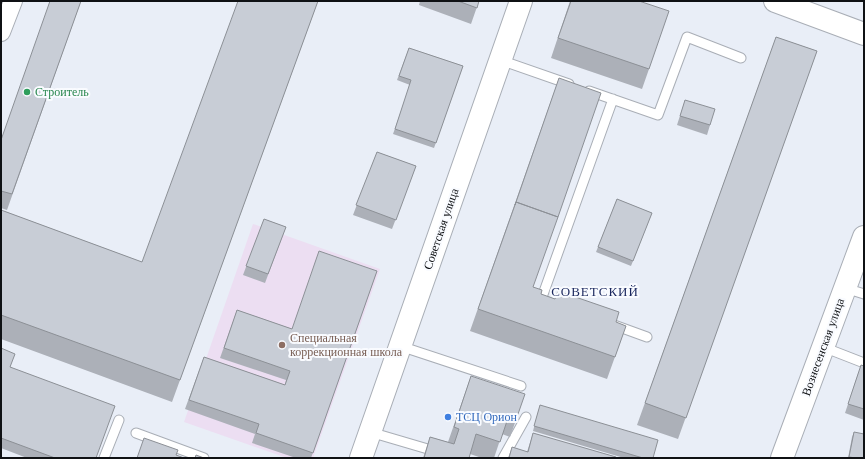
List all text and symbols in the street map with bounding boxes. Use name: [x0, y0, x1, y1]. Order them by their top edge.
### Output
place label: Строитель: [35, 84, 89, 99]
marker: Строитель: [22, 87, 32, 97]
street label: Советская улица: [420, 185, 462, 272]
district label: СОВЕТСКИЙ: [551, 283, 639, 300]
street label: Вознесенская улица: [798, 295, 847, 398]
place label: Специальная коррекционная школа: [290, 330, 403, 359]
marker: Специальная коррекционная школа: [277, 340, 287, 350]
place label: ТСЦ Орион: [456, 409, 518, 424]
marker: ТСЦ Орион: [443, 412, 453, 422]

